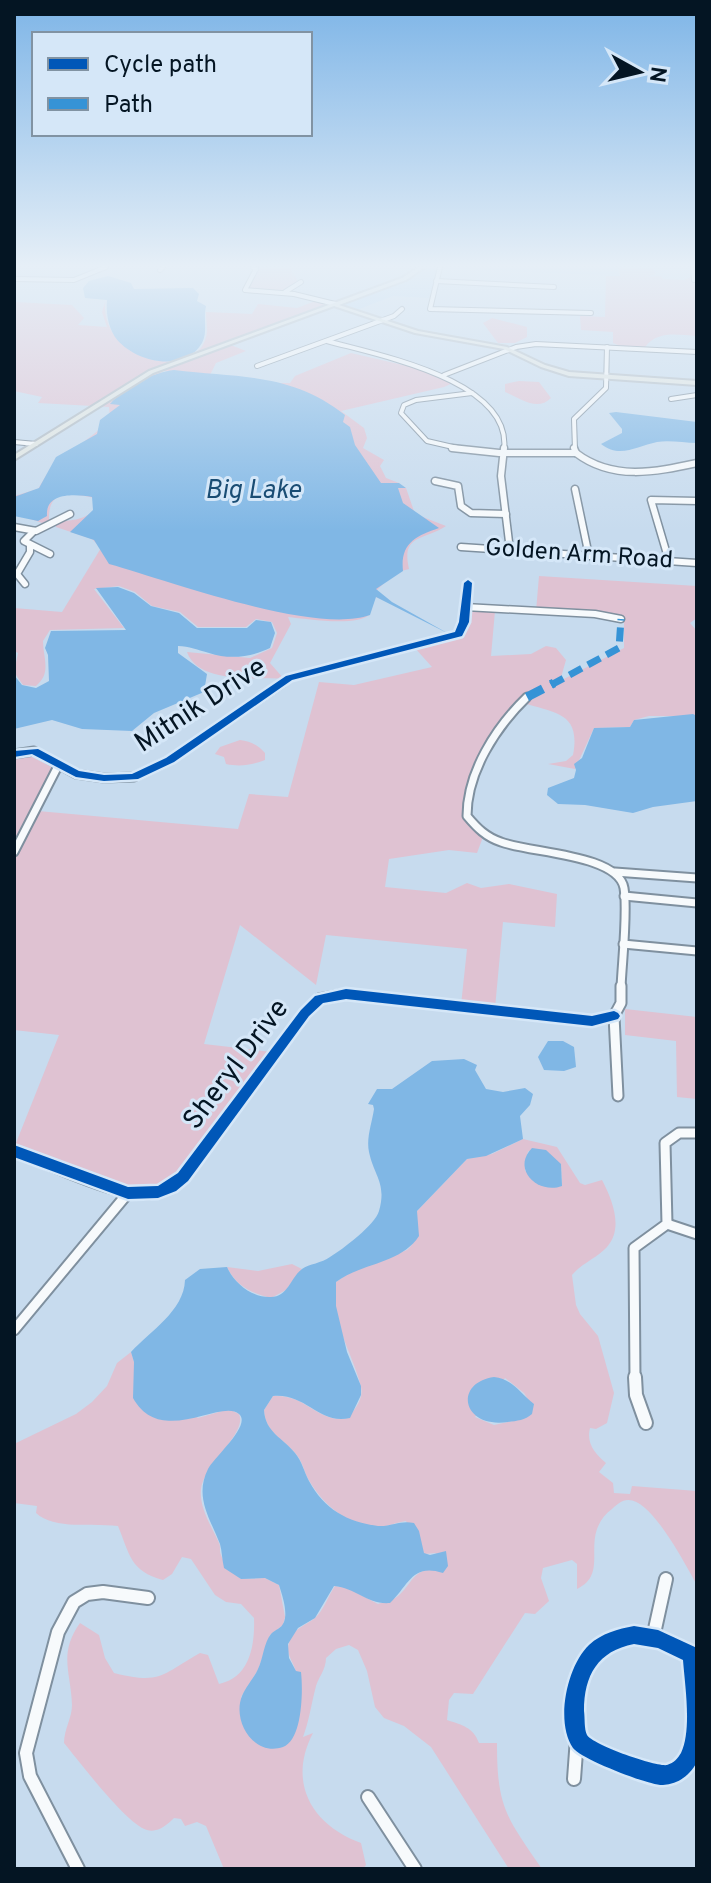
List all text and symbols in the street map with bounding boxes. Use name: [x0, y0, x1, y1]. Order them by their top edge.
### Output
legend: [32, 32, 312, 136]
north arrow: [599, 32, 679, 112]
text: Cycle path: [104, 51, 217, 81]
text: N: [642, 65, 671, 84]
text: Path: [104, 91, 153, 121]
water label: Big Lake: [205, 475, 301, 508]
street label: Golden Arm Road: [484, 533, 674, 577]
street label: Mitnik Drive: [128, 650, 274, 762]
street label: Sheryl Drive: [176, 992, 298, 1138]

